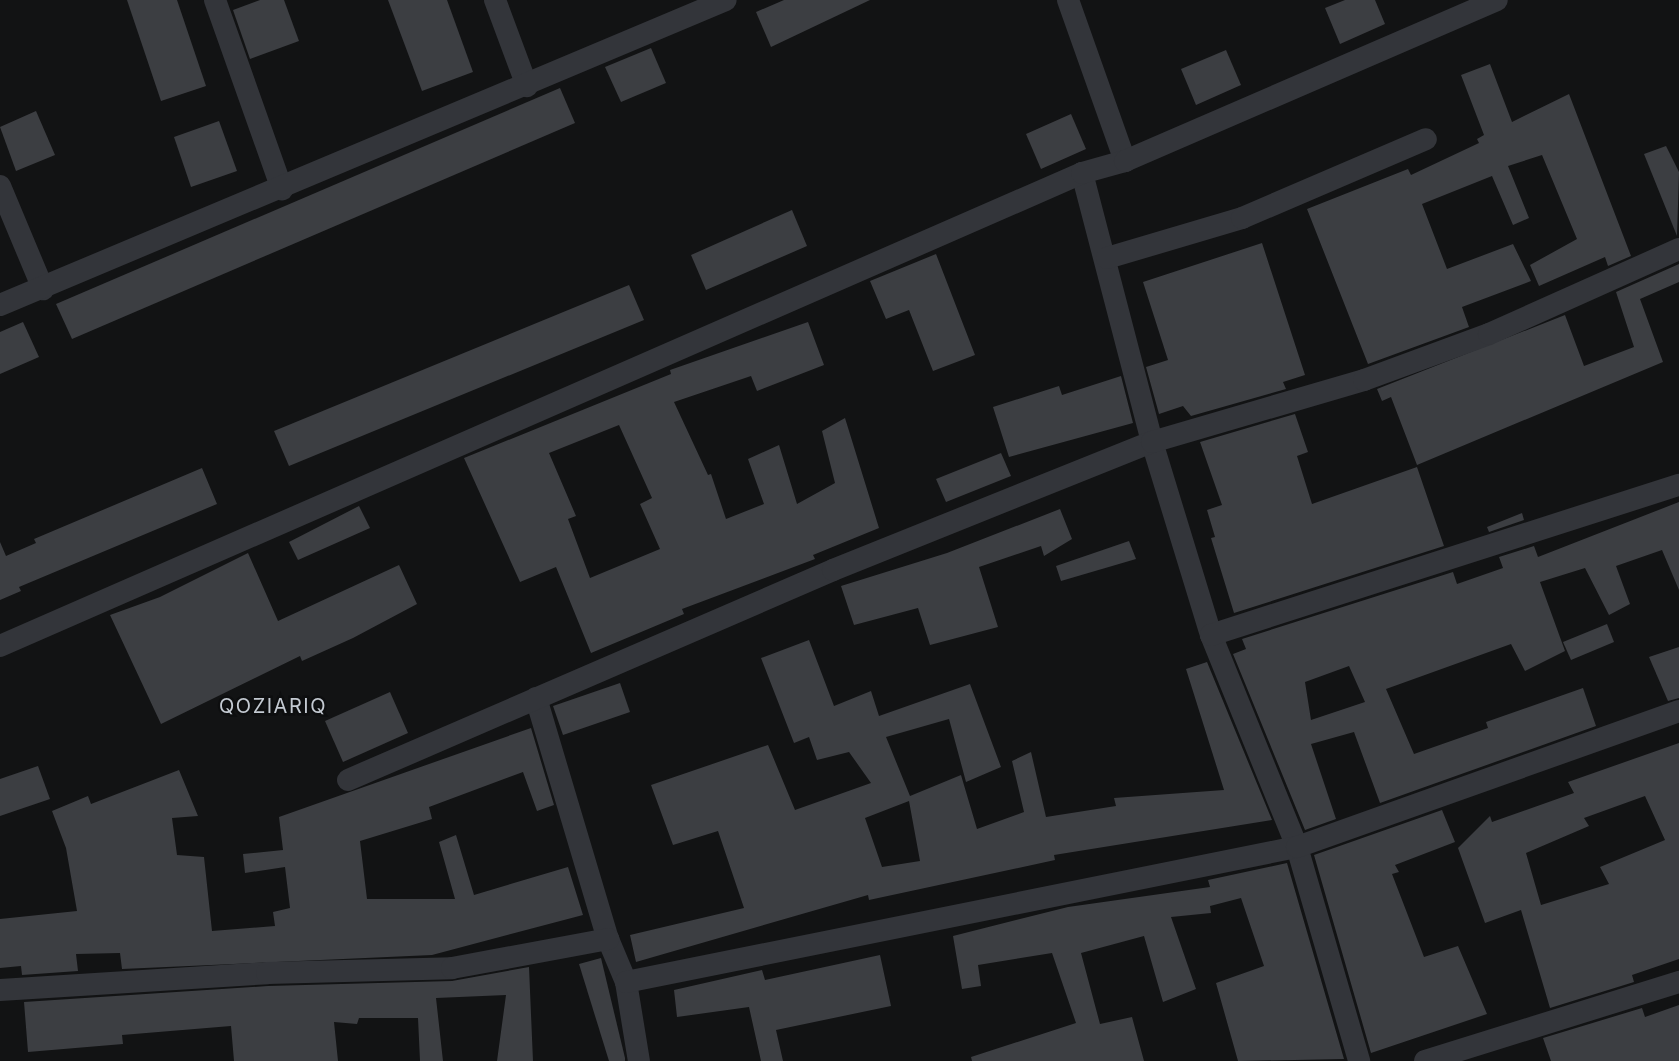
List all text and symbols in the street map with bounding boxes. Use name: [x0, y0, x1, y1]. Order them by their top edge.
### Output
district label: QOZIARIQ: [219, 694, 327, 718]

